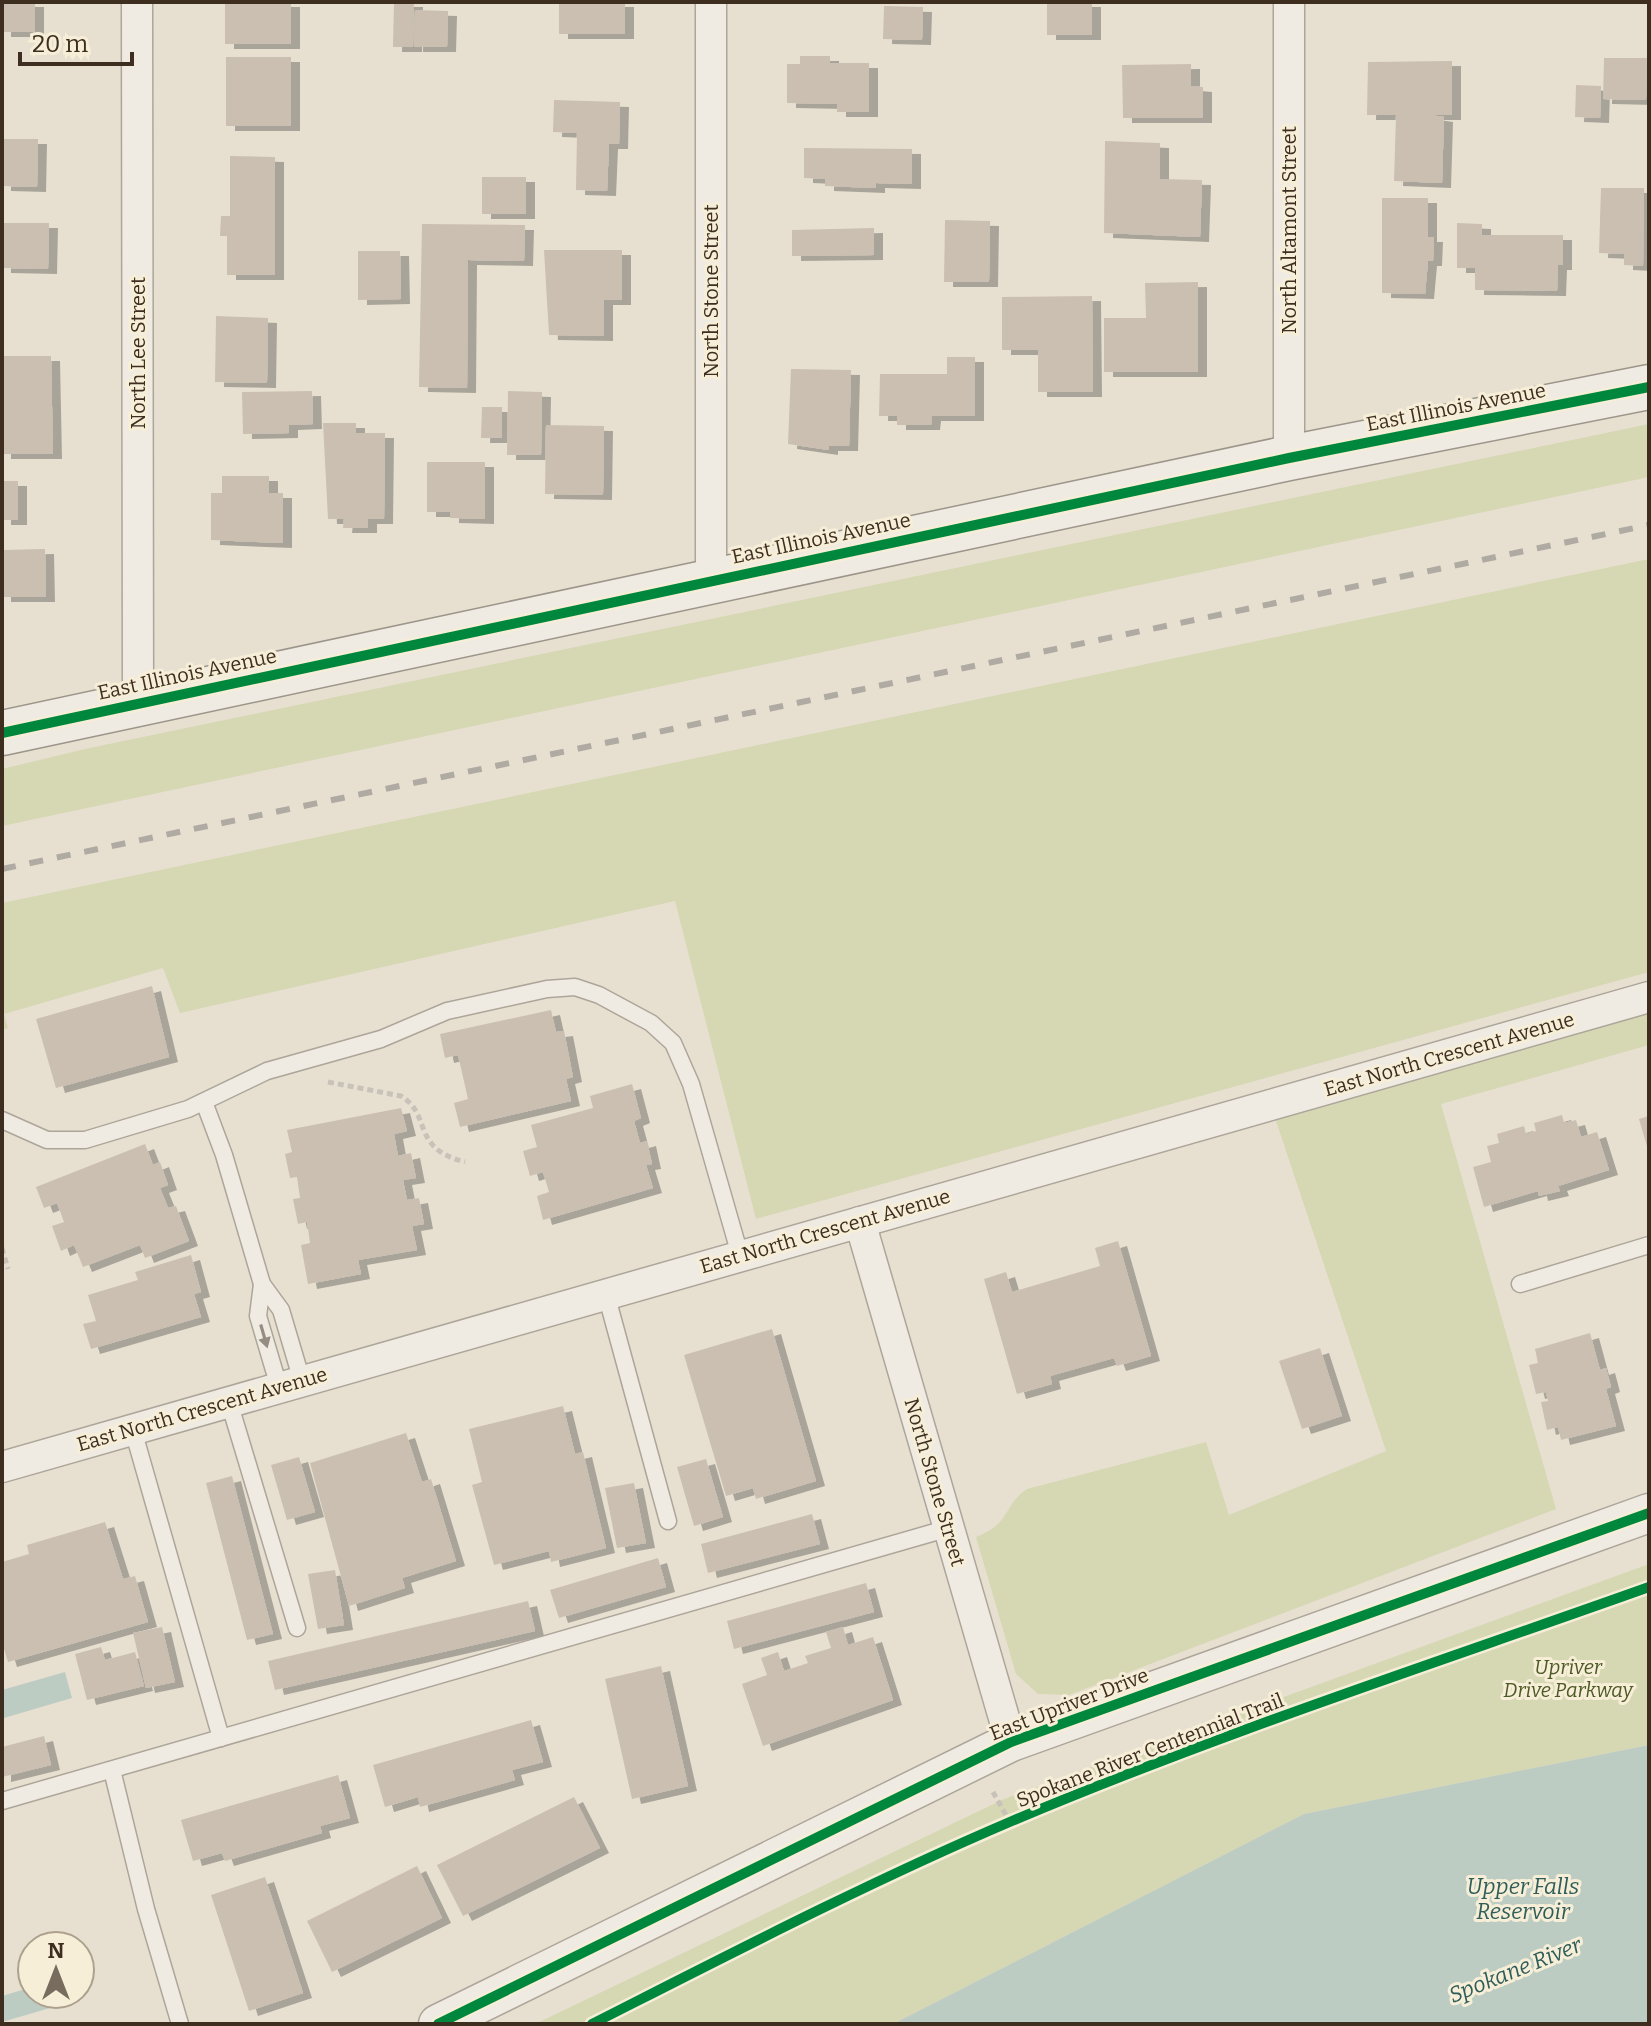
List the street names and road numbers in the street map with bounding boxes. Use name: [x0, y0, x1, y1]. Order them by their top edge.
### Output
street label: North Altamont Street: [1277, 126, 1301, 334]
street label: North Stone Street: [699, 204, 723, 378]
street label: North Lee Street: [126, 277, 150, 429]
street label: East Illinois Avenue: [1364, 378, 1548, 436]
street label: East Illinois Avenue: [729, 507, 913, 569]
street label: East Illinois Avenue: [95, 643, 279, 705]
street label: East North Crescent Avenue: [1321, 1007, 1577, 1101]
street label: East North Crescent Avenue: [697, 1184, 953, 1278]
street label: East North Crescent Avenue: [74, 1362, 330, 1456]
street label: North Stone Street: [900, 1395, 970, 1569]
street label: East Upriver Drive: [986, 1663, 1152, 1745]
street label: Spokane River Centennial Trail: [1013, 1688, 1287, 1812]

